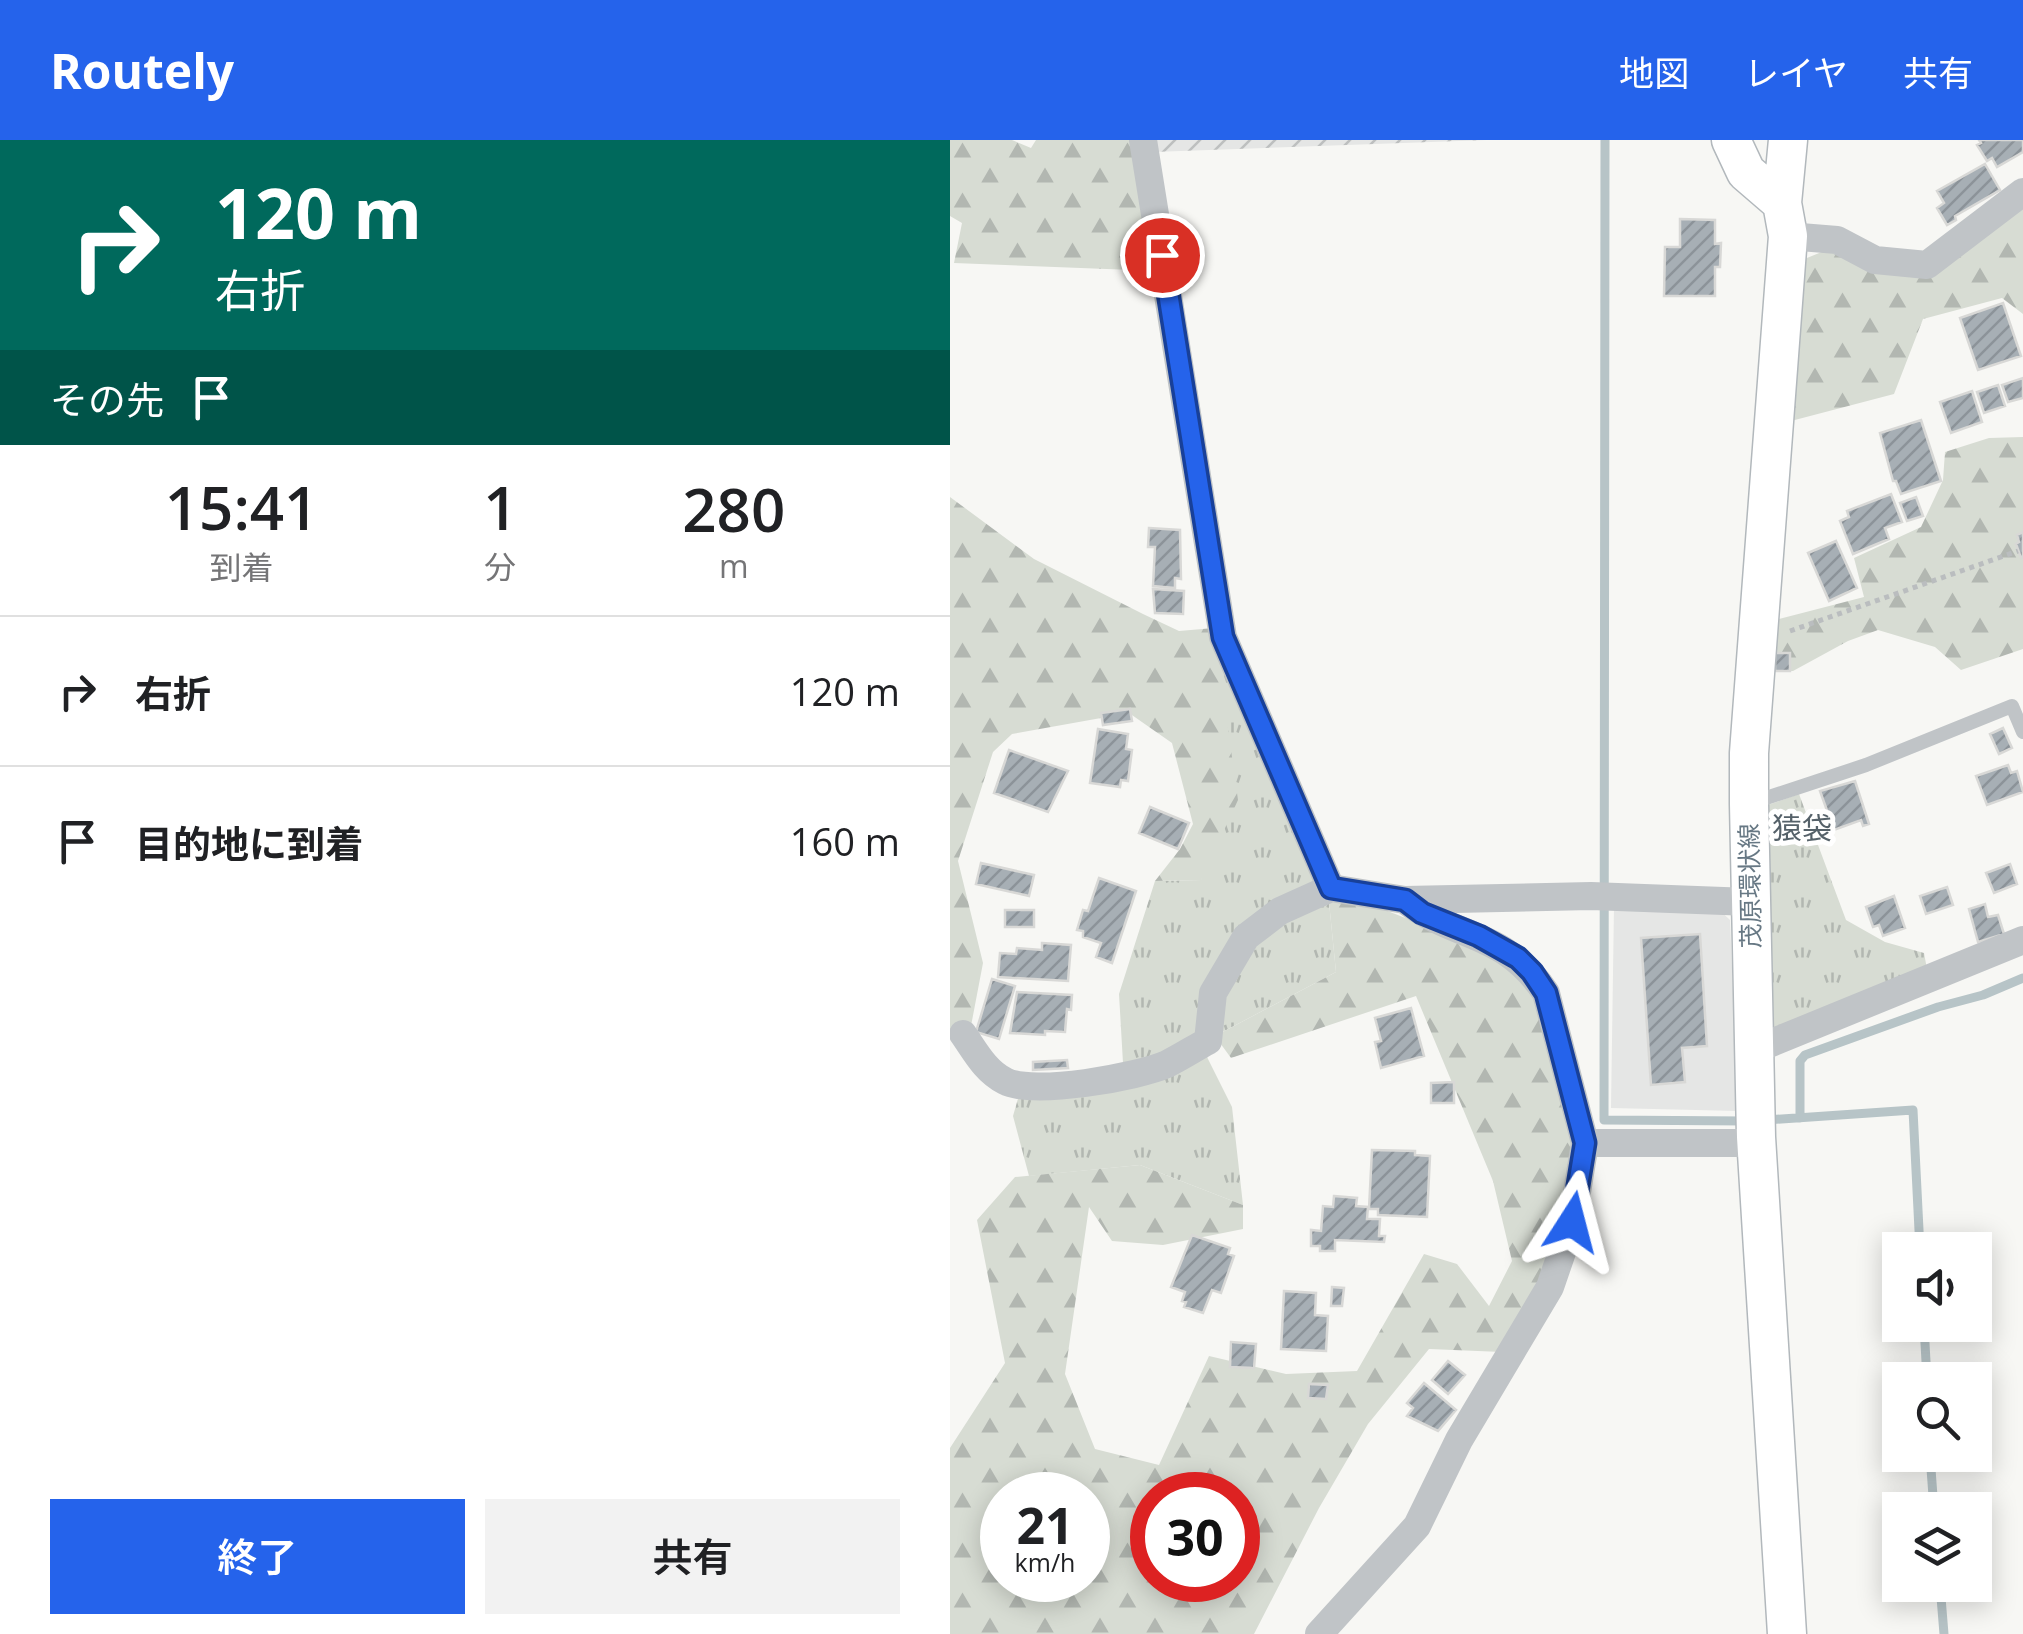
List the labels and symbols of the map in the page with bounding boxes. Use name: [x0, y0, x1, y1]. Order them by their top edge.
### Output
pin: [1120, 213, 1205, 298]
district label: 猿袋: [1772, 807, 1832, 848]
street label: 茂原環状線: [1731, 823, 1767, 949]
position arrow: [1520, 1170, 1624, 1274]
speed limit sign: 30: [1130, 1472, 1260, 1602]

